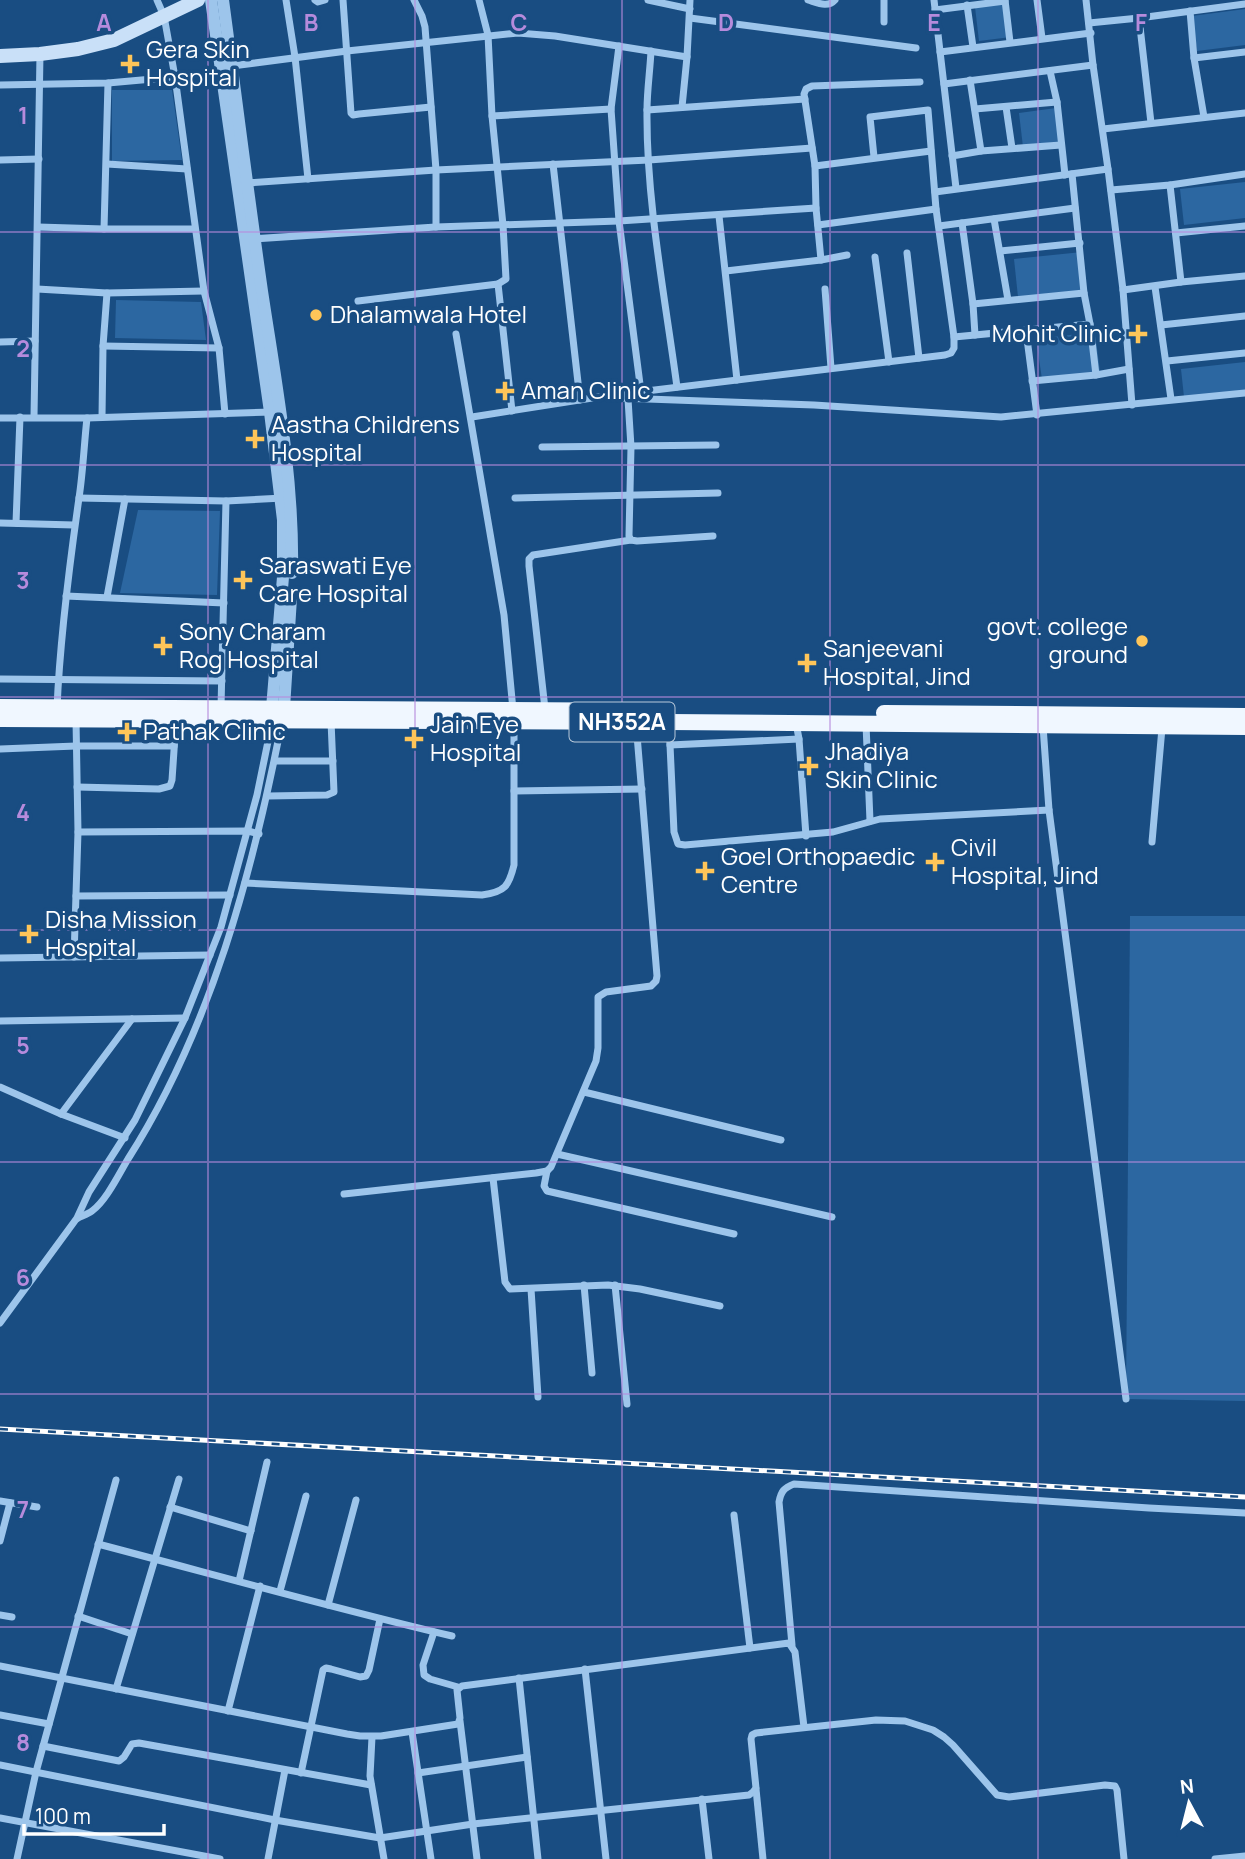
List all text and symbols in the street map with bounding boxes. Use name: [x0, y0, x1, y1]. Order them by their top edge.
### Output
text: A: [96, 6, 112, 38]
text: B: [304, 6, 318, 38]
text: C: [511, 6, 528, 38]
text: D: [718, 6, 734, 38]
text: E: [927, 6, 941, 38]
text: F: [1135, 6, 1147, 38]
place label: Gera Skin Hospital: [146, 32, 250, 93]
marker: Gera Skin Hospital: [120, 54, 140, 74]
text: 1: [18, 99, 28, 131]
place label: Dhalamwala Hotel: [330, 297, 527, 330]
marker: Dhalamwala Hotel: [308, 307, 324, 323]
place label: Mohit Clinic: [992, 316, 1122, 349]
marker: Mohit Clinic: [1128, 324, 1148, 344]
text: 2: [16, 332, 30, 364]
place label: Aman Clinic: [521, 373, 650, 406]
marker: Aman Clinic: [495, 381, 515, 401]
place label: Aastha Childrens Hospital: [271, 407, 460, 468]
marker: Aastha Childrens Hospital: [245, 429, 265, 449]
place label: Saraswati Eye Care Hospital: [259, 548, 412, 609]
text: 3: [16, 564, 30, 596]
marker: Saraswati Eye Care Hospital: [233, 570, 253, 590]
place label: govt. college ground: [987, 609, 1128, 670]
place label: Sony Charam Rog Hospital: [179, 614, 326, 675]
place label: Sanjeevani Hospital, Jind: [823, 631, 971, 692]
marker: govt. college ground: [1134, 633, 1150, 649]
marker: Sony Charam Rog Hospital: [153, 636, 173, 656]
marker: Sanjeevani Hospital, Jind: [797, 653, 817, 673]
road number: NH352A: [570, 702, 674, 742]
place label: Jain Eye Hospital: [430, 707, 521, 768]
place label: Pathak Clinic: [143, 714, 286, 747]
marker: Pathak Clinic: [117, 722, 137, 742]
marker: Jain Eye Hospital: [404, 729, 424, 749]
place label: Jhadiya Skin Clinic: [825, 734, 938, 795]
marker: Jhadiya Skin Clinic: [799, 756, 819, 776]
text: 4: [16, 796, 30, 828]
place label: Civil Hospital, Jind: [951, 830, 1099, 891]
place label: Goel Orthopaedic Centre: [721, 839, 915, 900]
marker: Civil Hospital, Jind: [925, 852, 945, 872]
marker: Goel Orthopaedic Centre: [695, 861, 715, 881]
place label: Disha Mission Hospital: [45, 902, 197, 963]
marker: Disha Mission Hospital: [19, 924, 39, 944]
text: 5: [16, 1029, 30, 1061]
text: 6: [16, 1261, 30, 1293]
text: 7: [17, 1493, 29, 1525]
text: 8: [16, 1726, 30, 1758]
north arrow: [1154, 1768, 1224, 1838]
text: N: [1179, 1772, 1195, 1800]
scale bar: [24, 1792, 164, 1836]
text: 100 m: [35, 1802, 91, 1830]

